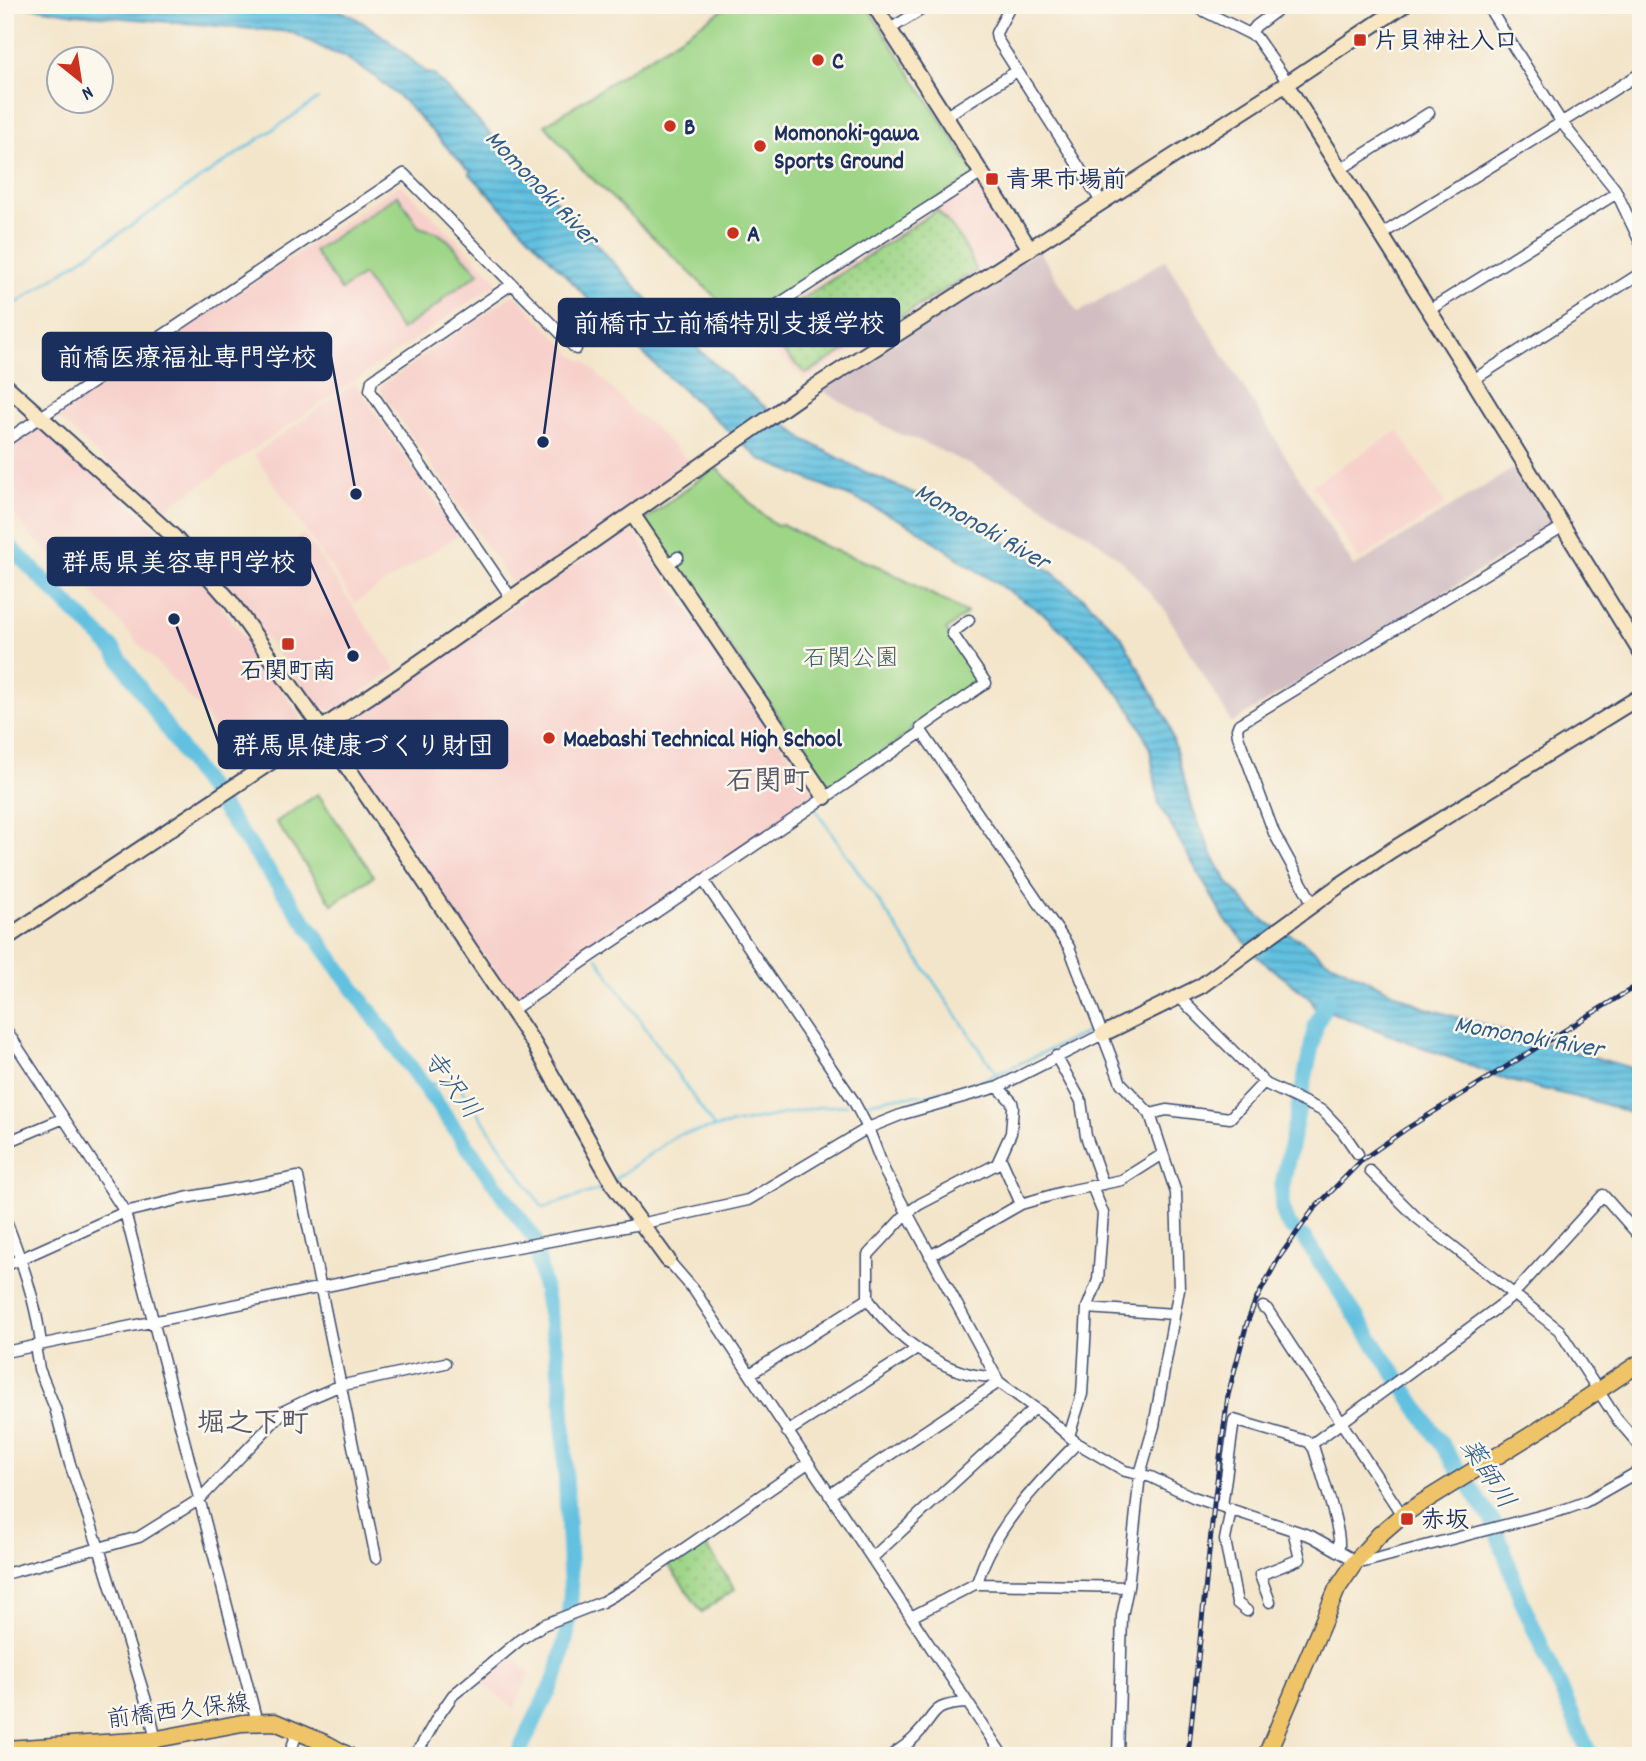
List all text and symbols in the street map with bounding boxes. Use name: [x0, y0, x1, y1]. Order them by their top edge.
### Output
place label: 片貝神社入口: [1374, 26, 1518, 60]
marker: 片貝神社入口: [1352, 32, 1368, 48]
north arrow: [46, 46, 116, 116]
place label: C: [832, 46, 844, 80]
marker: C: [810, 52, 826, 68]
text: N: [76, 78, 98, 106]
place label: B: [684, 112, 695, 146]
marker: B: [662, 118, 678, 134]
place label: Momonoki-gawa Sports Ground: [774, 118, 919, 180]
water label: Momonoki River: [475, 122, 608, 259]
marker: Momonoki-gawa Sports Ground: [752, 138, 768, 154]
place label: 青果市場前: [1006, 165, 1126, 199]
marker: 青果市場前: [984, 171, 1000, 187]
place label: A: [747, 219, 760, 253]
marker: A: [725, 225, 741, 241]
callout: 前橋市立前橋特別支援学校: [559, 299, 899, 346]
text: 前橋市立前橋特別支援学校: [573, 308, 885, 345]
callout: 前橋医療福祉専門学校: [43, 333, 331, 380]
text: 前橋医療福祉専門学校: [57, 342, 317, 379]
water label: Momonoki River: [907, 474, 1059, 583]
callout: 群馬県美容専門学校: [48, 538, 310, 585]
text: 群馬県美容専門学校: [62, 547, 296, 584]
marker: 石関町南: [280, 636, 296, 652]
park label: 石関公園: [803, 643, 899, 677]
place label: 石関町南: [240, 656, 336, 690]
callout: 群馬県健康づくり財団: [219, 721, 507, 768]
place label: Maebashi Technical High School: [563, 724, 842, 758]
text: 群馬県健康づくり財団: [233, 730, 493, 767]
marker: Maebashi Technical High School: [541, 730, 557, 746]
district label: 石関町: [726, 764, 810, 804]
water label: Momonoki River: [1451, 1007, 1609, 1070]
water label: 寺沢川: [412, 1044, 488, 1128]
district label: 堀之下町: [197, 1406, 309, 1446]
water label: 薬師川: [1449, 1432, 1523, 1518]
place label: 赤坂: [1421, 1505, 1469, 1539]
marker: 赤坂: [1399, 1511, 1415, 1527]
street label: 前橋西久保線: [105, 1687, 252, 1739]

